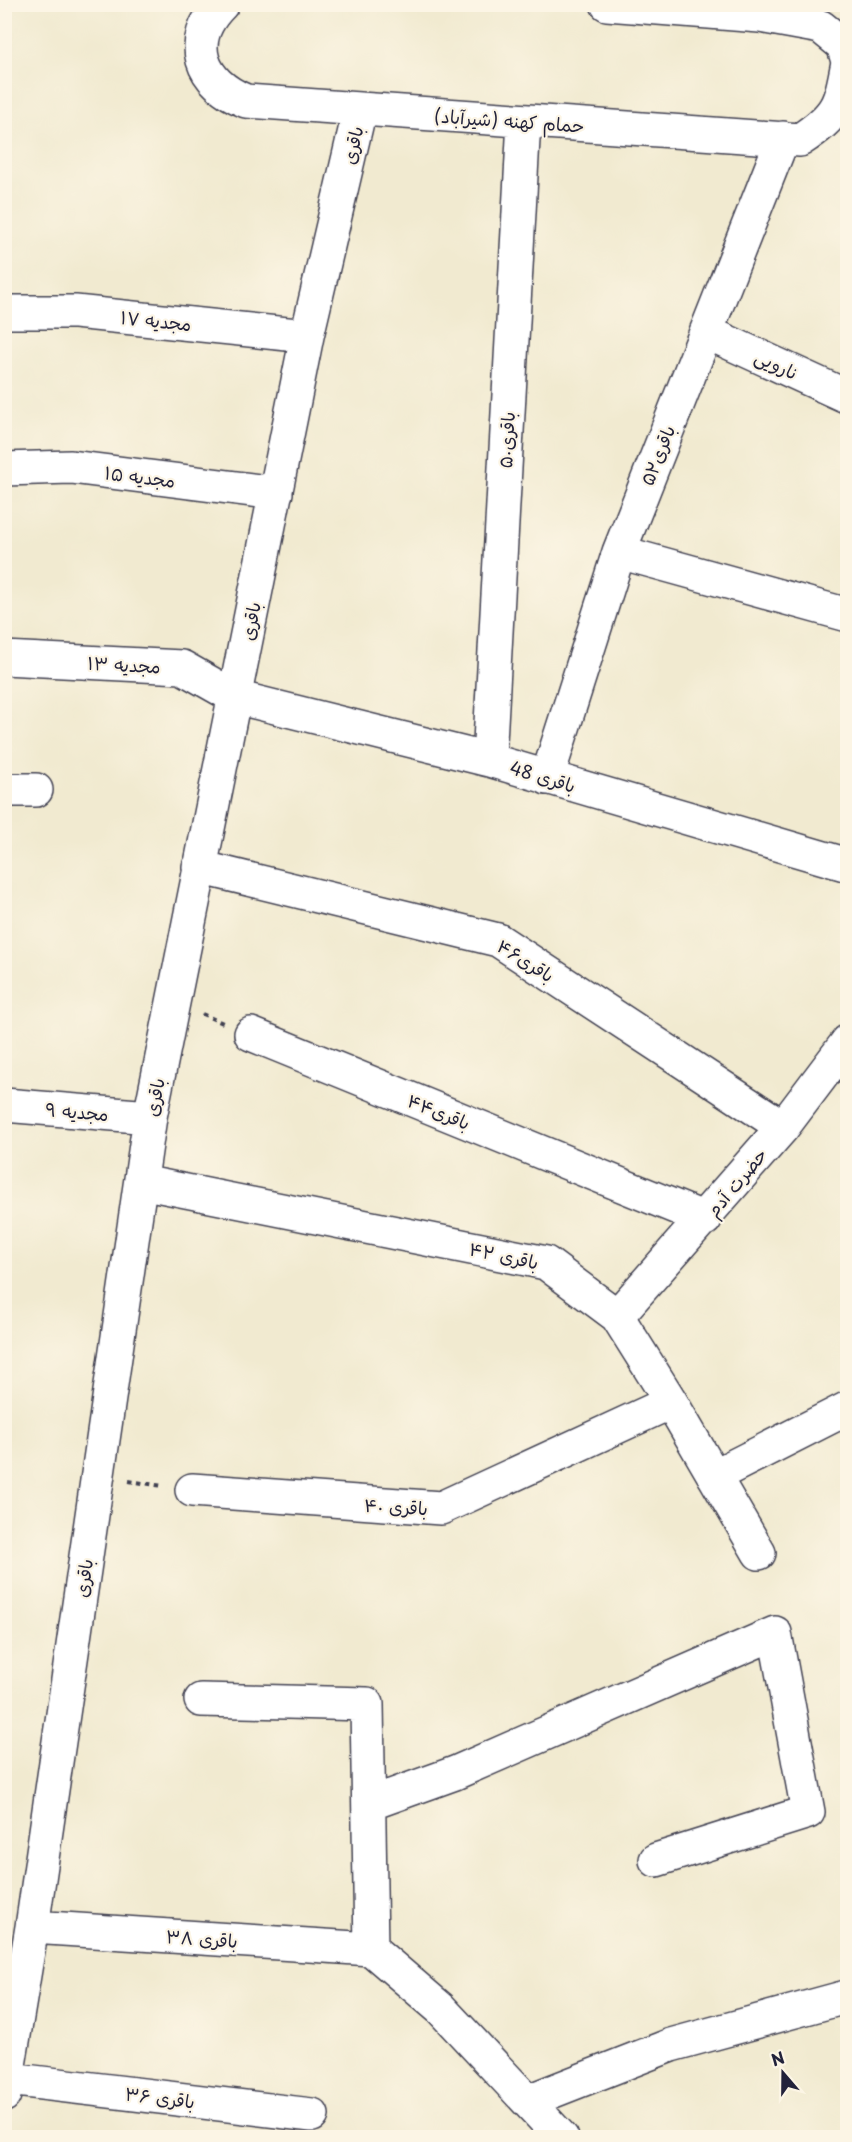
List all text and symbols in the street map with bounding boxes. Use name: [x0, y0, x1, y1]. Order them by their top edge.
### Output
street label: حمام کهنه (شیرآباد): [433, 101, 585, 141]
street label: باقری: [334, 123, 370, 167]
street label: مجدیه ۱۷: [119, 303, 193, 337]
street label: نارویی: [751, 342, 803, 386]
street label: باقری۵۰: [491, 411, 521, 469]
street label: باقری۵۲: [633, 421, 681, 489]
street label: مجدیه ۱۵: [103, 458, 177, 494]
street label: باقری: [233, 599, 267, 643]
street label: مجدیه ۱۳: [87, 649, 161, 679]
street label: باقری 48: [507, 753, 579, 799]
street label: باقری۴۶: [492, 932, 560, 988]
street label: باقری: [137, 1075, 171, 1119]
street label: باقری۴۴: [403, 1086, 475, 1136]
street label: مجدیه ۹: [44, 1095, 110, 1127]
street label: حضرت آدم: [699, 1142, 774, 1224]
street label: باقری ۴۲: [467, 1234, 541, 1276]
street label: باقری ۴۰: [363, 1491, 429, 1521]
street label: باقری: [67, 1557, 99, 1599]
street label: باقری ۳۸: [165, 1922, 239, 1954]
north arrow: [753, 2043, 813, 2103]
text: N: [767, 2045, 788, 2071]
street label: باقری ۳۶: [123, 2079, 197, 2115]

